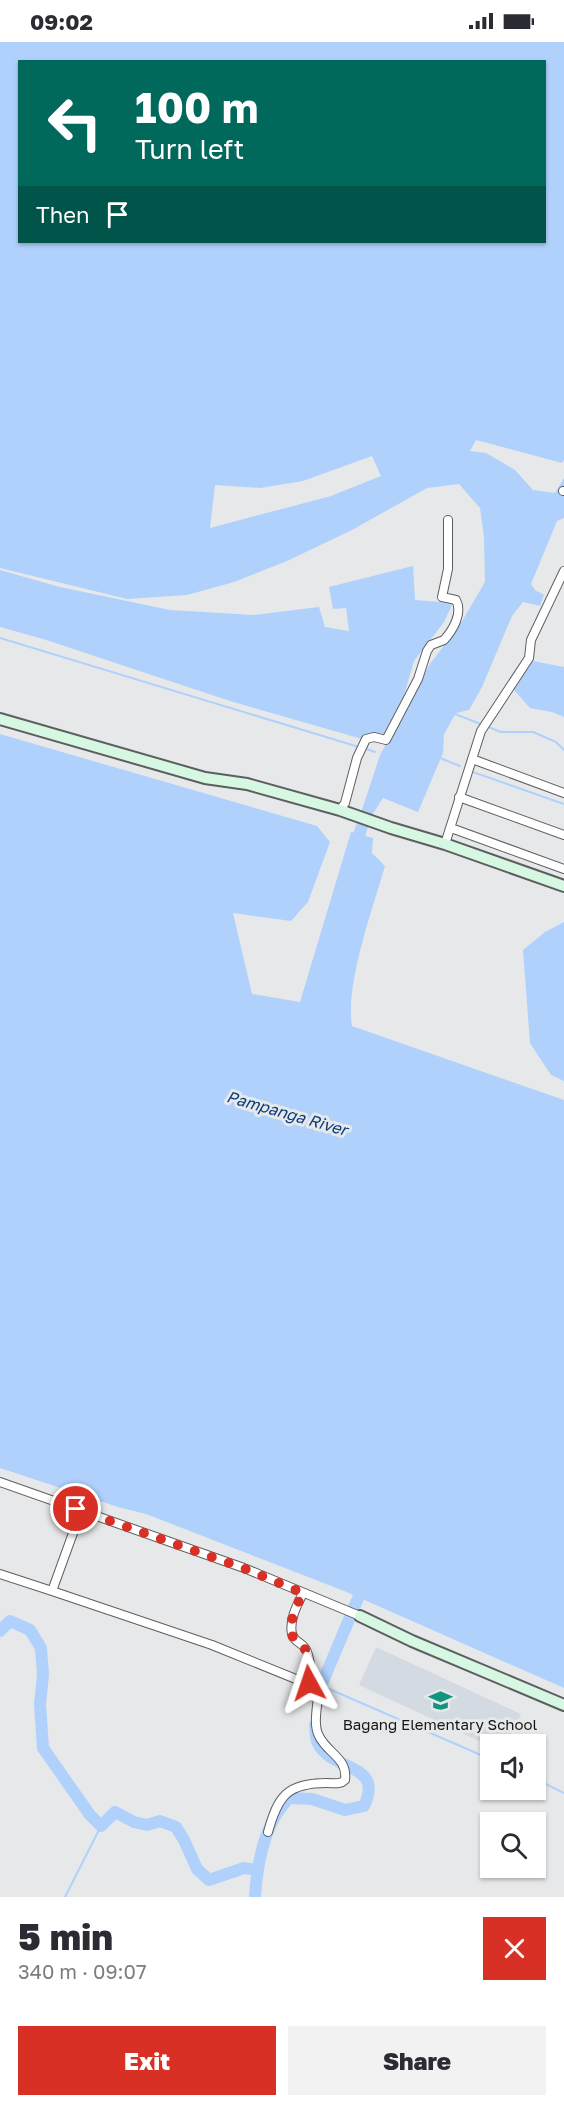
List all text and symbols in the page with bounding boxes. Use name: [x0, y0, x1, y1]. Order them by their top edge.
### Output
text: 09:02: [30, 8, 93, 35]
text: 100 m: [135, 82, 258, 132]
icon: left: [36, 84, 114, 162]
text: Turn left: [135, 133, 244, 165]
icon: arrive: [101, 198, 134, 231]
text: Then: [36, 201, 89, 228]
water label: Pampanga River: [224, 1086, 352, 1141]
pin: [50, 1483, 101, 1534]
icon: arrive: [59, 1492, 92, 1525]
position arrow: [277, 1651, 341, 1715]
school or university icon: Bagang Elementary School: [427, 1687, 453, 1713]
place label: Bagang Elementary School: [343, 1715, 538, 1733]
map controls: [480, 1734, 546, 1878]
button: sound: [480, 1734, 546, 1800]
button: search: [480, 1812, 546, 1878]
text: 5 min: [18, 1915, 113, 1958]
button: close: [483, 1917, 546, 1980]
text: 340 m · 09:07: [18, 1959, 147, 1983]
button: Exit: [18, 2026, 276, 2095]
button: Share: [288, 2026, 546, 2095]

